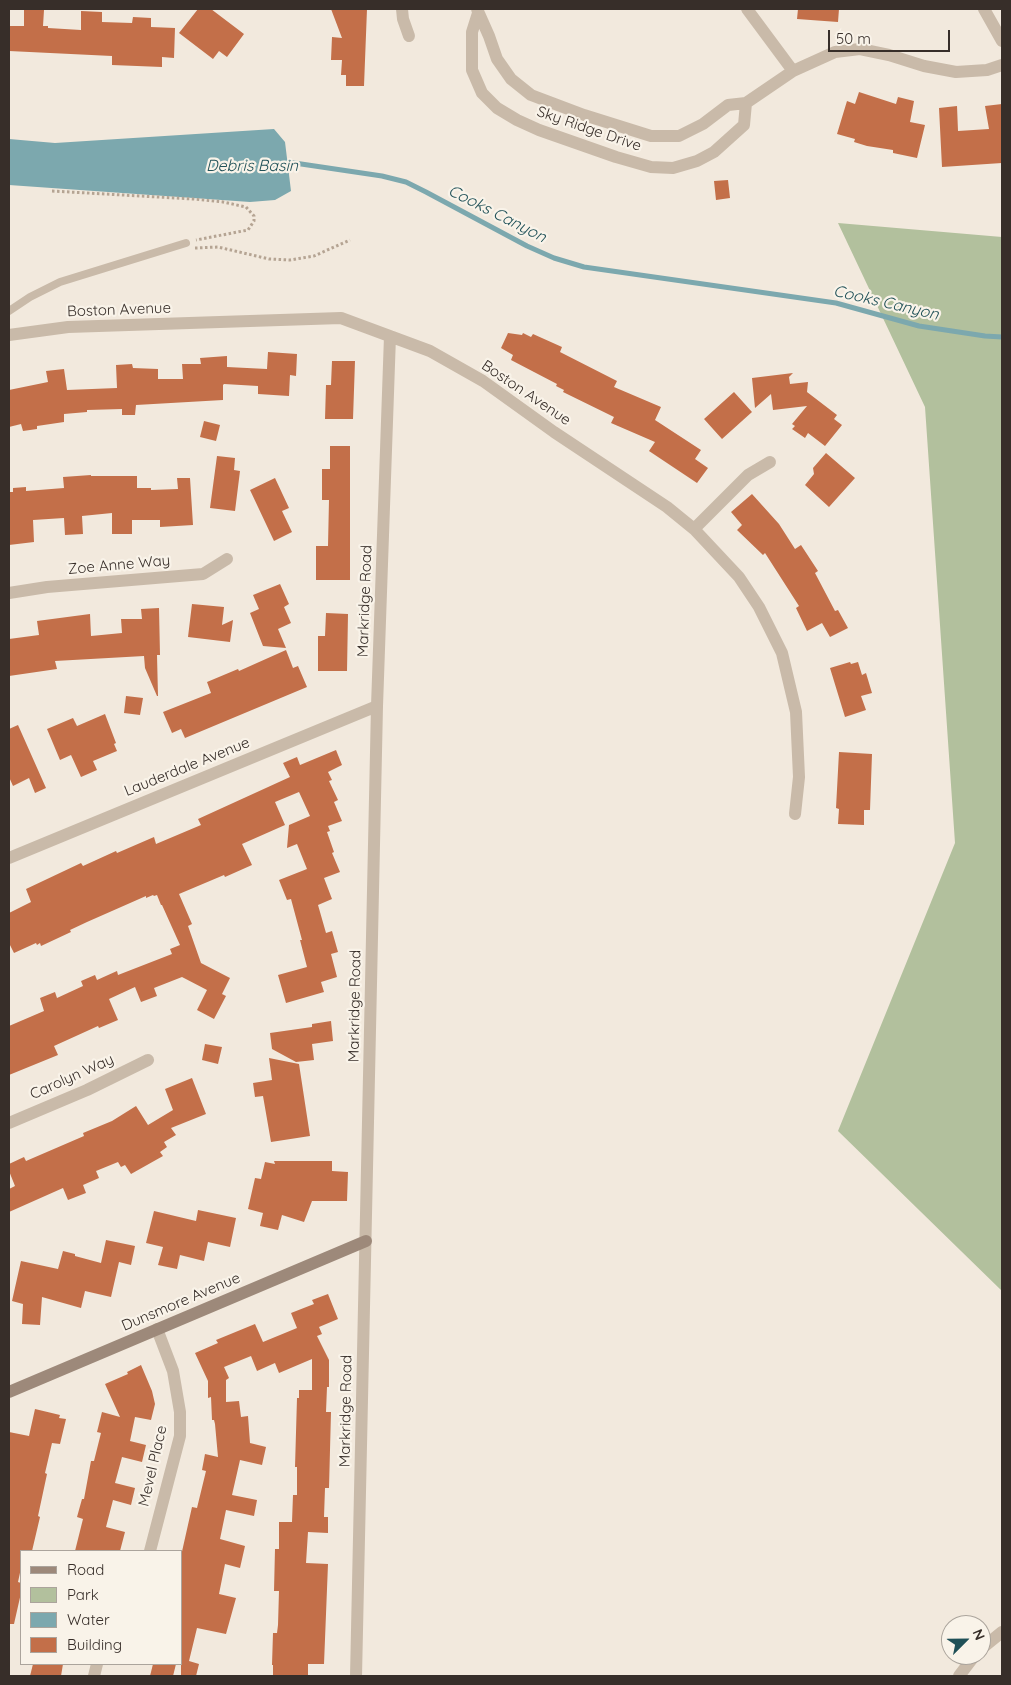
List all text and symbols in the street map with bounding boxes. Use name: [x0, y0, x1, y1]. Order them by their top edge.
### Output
scale bar: [831, 20, 954, 52]
text: 50 m: [836, 29, 871, 48]
street label: Sky Ridge Drive: [534, 103, 644, 155]
water label: Debris Basin: [206, 156, 298, 176]
water label: Cooks Canyon: [445, 181, 549, 247]
water label: Cooks Canyon: [832, 282, 940, 324]
street label: Boston Avenue: [67, 299, 171, 321]
street label: Boston Avenue: [478, 356, 574, 430]
street label: Markridge Road: [354, 545, 376, 657]
street label: Zoe Anne Way: [67, 552, 171, 578]
street label: Lauderdale Avenue: [122, 734, 252, 800]
street label: Markridge Road: [345, 950, 365, 1062]
street label: Carolyn Way: [27, 1051, 117, 1103]
street label: Dunsmore Avenue: [119, 1269, 243, 1335]
street label: Markridge Road: [336, 1355, 356, 1467]
street label: Mevel Place: [135, 1424, 171, 1508]
legend: [20, 1550, 182, 1665]
text: Road: [67, 1560, 104, 1579]
text: Park: [67, 1585, 99, 1604]
text: Water: [67, 1610, 110, 1629]
north arrow: [941, 1615, 991, 1665]
text: N: [969, 1626, 989, 1643]
text: Building: [67, 1635, 122, 1654]

